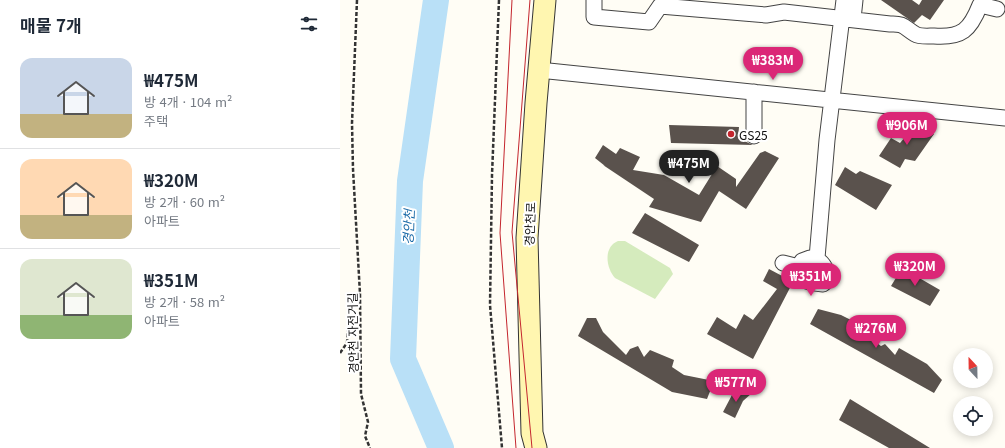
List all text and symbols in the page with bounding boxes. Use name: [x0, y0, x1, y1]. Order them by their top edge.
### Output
text: 매물 7개: [20, 12, 82, 37]
icon: filters: [298, 13, 320, 35]
pin: ₩383M: [745, 47, 801, 81]
text: ₩383M: [752, 50, 794, 69]
text: ₩475M: [144, 67, 199, 92]
icon: home: [52, 74, 100, 122]
text: 방 4개 · 104 m²: [144, 92, 232, 111]
text: 주택: [144, 111, 168, 130]
pin: ₩906M: [879, 112, 935, 146]
text: ₩906M: [886, 115, 928, 134]
place label: GS25: [739, 126, 768, 143]
marker: GS25: [726, 129, 736, 139]
pin: ₩475M: [661, 150, 717, 184]
text: ₩475M: [668, 153, 710, 172]
text: ₩320M: [144, 167, 199, 192]
icon: home: [52, 175, 100, 223]
text: 방 2개 · 60 m²: [144, 192, 225, 211]
street label: 경안천로: [520, 202, 538, 246]
water label: 경안천: [398, 208, 418, 245]
text: 아파트: [144, 211, 180, 230]
pin: ₩320M: [887, 253, 943, 287]
text: ₩320M: [894, 256, 936, 275]
pin: ₩351M: [783, 263, 839, 297]
text: ₩351M: [790, 266, 832, 285]
text: ₩351M: [144, 267, 199, 292]
icon: home: [52, 275, 100, 323]
text: 방 2개 · 58 m²: [144, 292, 225, 311]
street label: 경안천 자전거길: [343, 293, 361, 373]
text: 아파트: [144, 311, 180, 330]
pin: ₩276M: [848, 315, 904, 349]
text: ₩276M: [855, 318, 897, 337]
north arrow: [953, 348, 993, 388]
map controls: [953, 348, 993, 436]
pin: ₩577M: [708, 369, 764, 403]
text: ₩577M: [715, 372, 757, 391]
button: locate: [953, 396, 993, 436]

